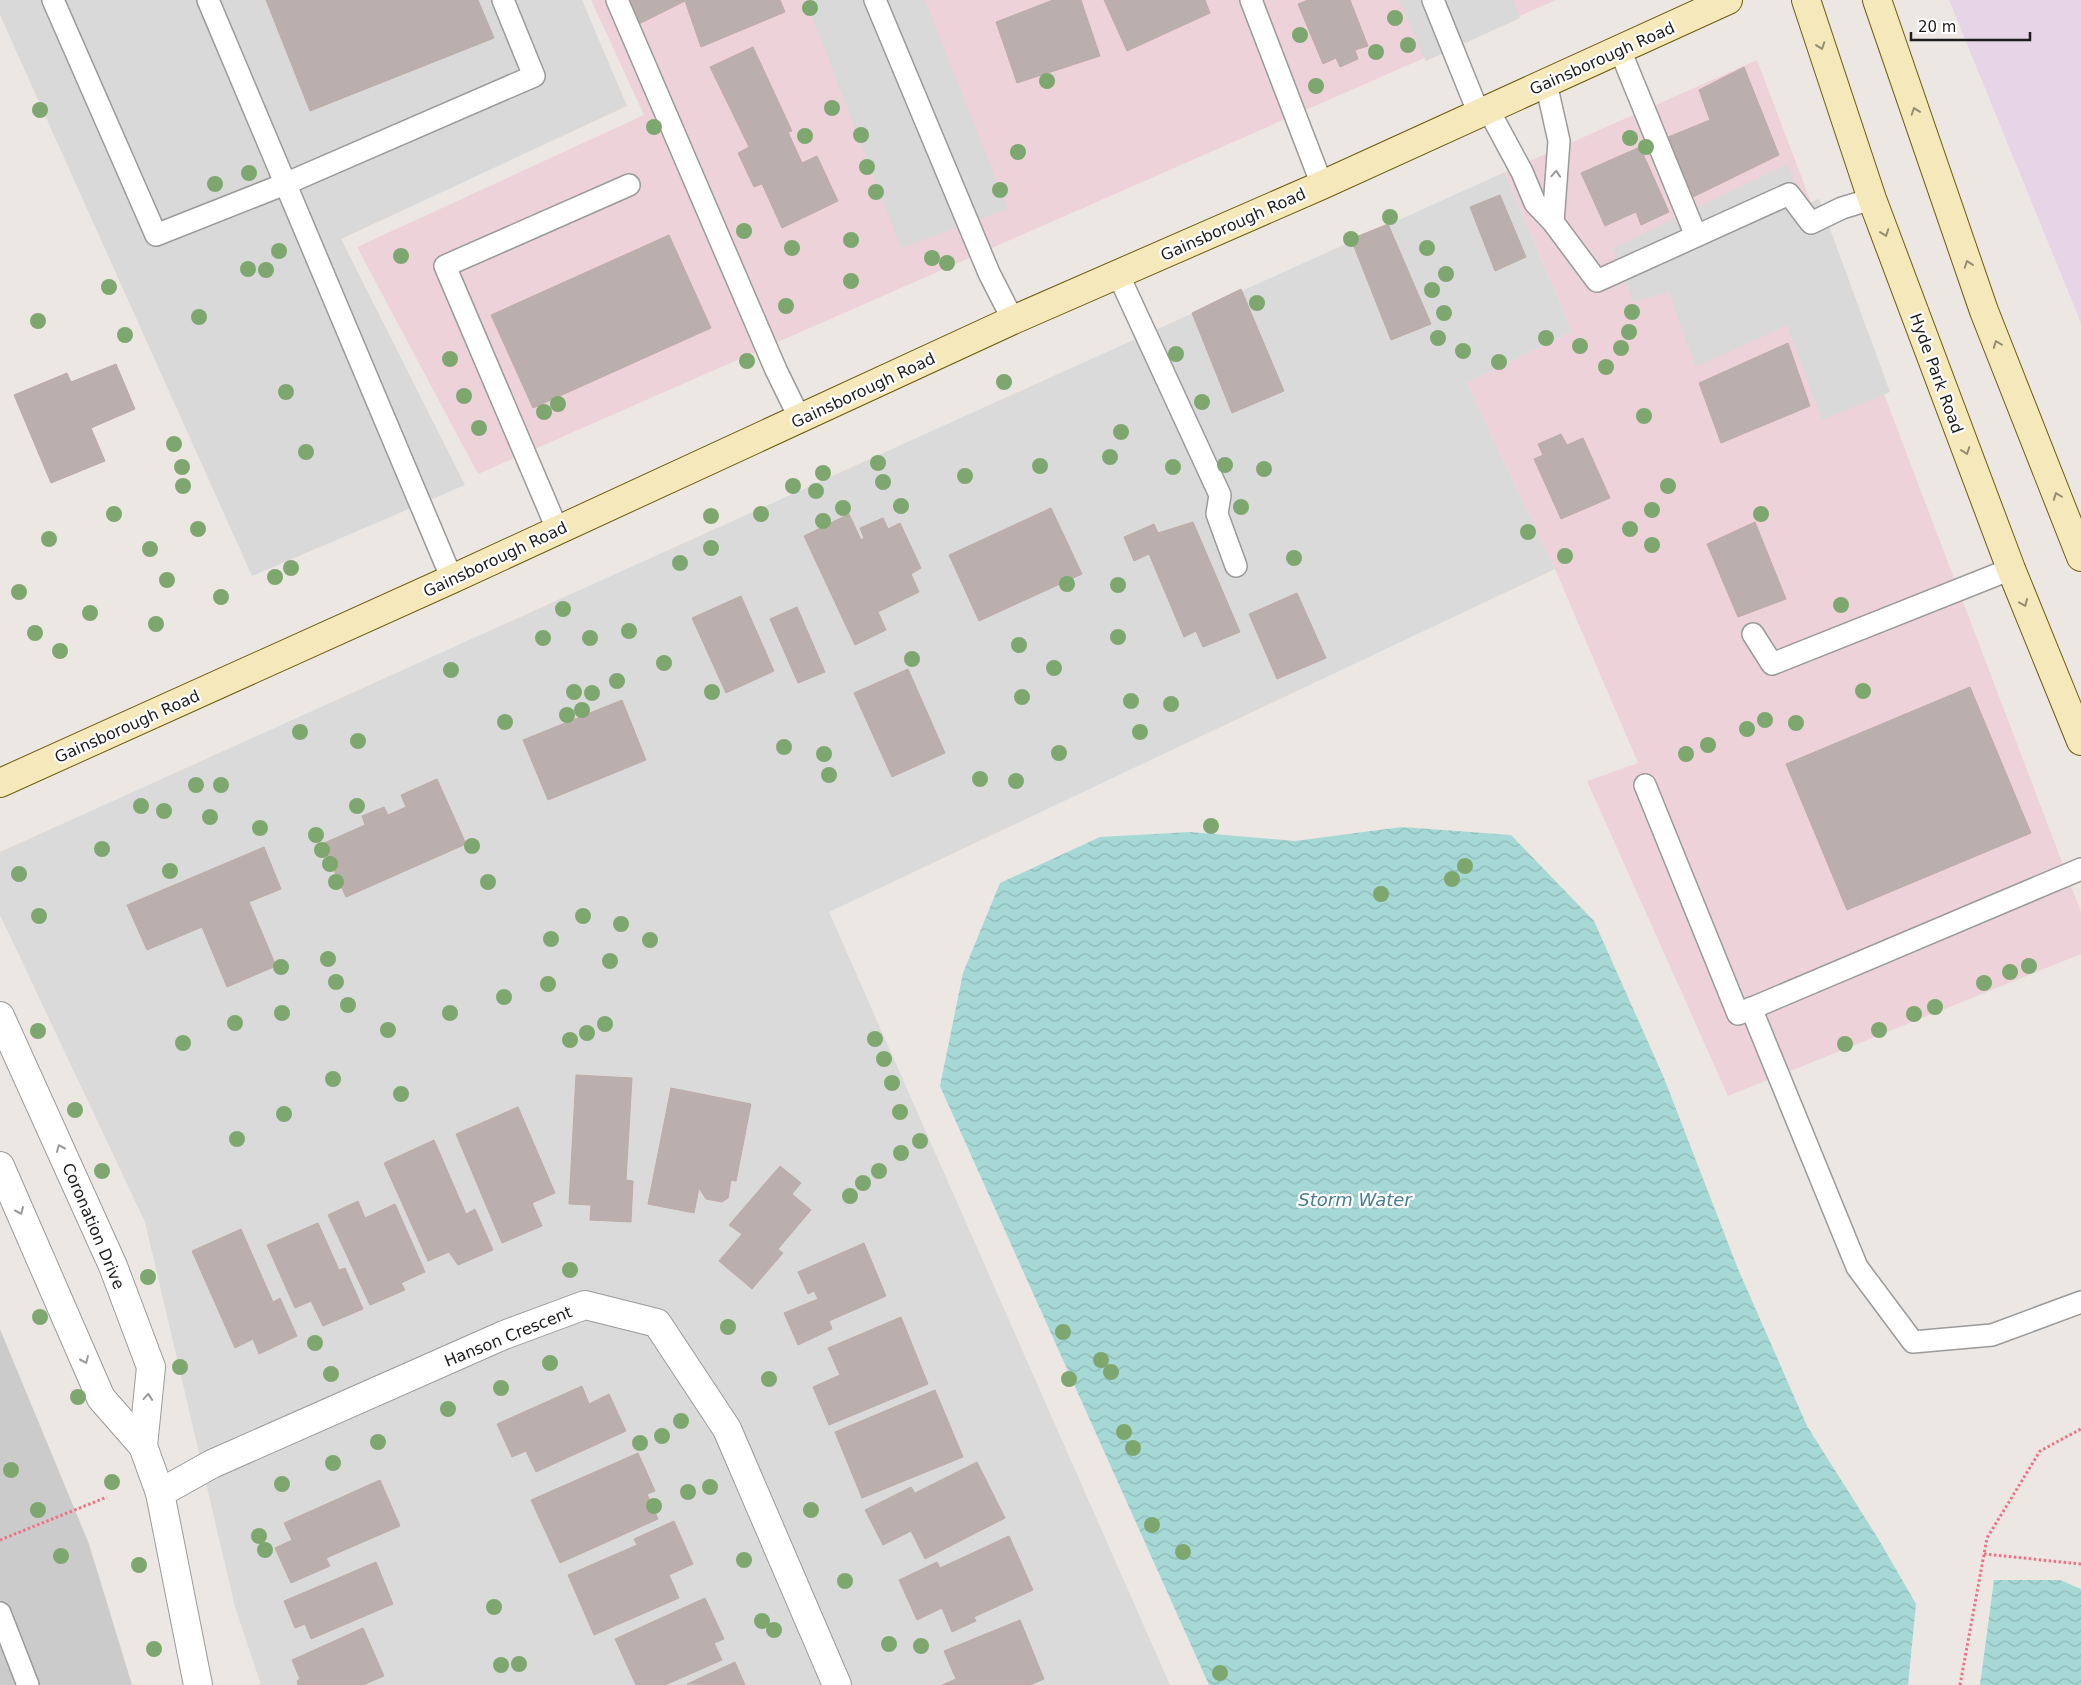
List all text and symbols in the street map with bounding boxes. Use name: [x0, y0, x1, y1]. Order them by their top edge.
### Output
scale bar: [1911, 10, 2030, 42]
street label: Gainsborough Road: [1527, 18, 1678, 99]
text: 20 m: [1918, 18, 1956, 36]
one-way arrow: [1815, 41, 1825, 50]
one-way arrow: [1911, 107, 1921, 116]
one-way arrow: [1551, 169, 1562, 177]
street label: Gainsborough Road: [1158, 184, 1309, 265]
one-way arrow: [1879, 228, 1889, 237]
one-way arrow: [1964, 261, 1974, 269]
street label: Hyde Park Road: [1906, 311, 1967, 436]
one-way arrow: [1993, 340, 2003, 349]
street label: Gainsborough Road: [788, 349, 938, 432]
one-way arrow: [1960, 446, 1971, 455]
one-way arrow: [2052, 492, 2062, 500]
street label: Gainsborough Road: [420, 518, 570, 601]
one-way arrow: [2018, 598, 2029, 607]
street label: Gainsborough Road: [52, 686, 203, 767]
one-way arrow: [55, 1144, 66, 1153]
street label: Coronation Drive: [58, 1160, 129, 1292]
water label: Storm Water: [1298, 1189, 1413, 1210]
one-way arrow: [13, 1206, 24, 1215]
street label: Hanson Crescent: [442, 1302, 575, 1371]
one-way arrow: [78, 1355, 89, 1364]
one-way arrow: [142, 1393, 153, 1401]

